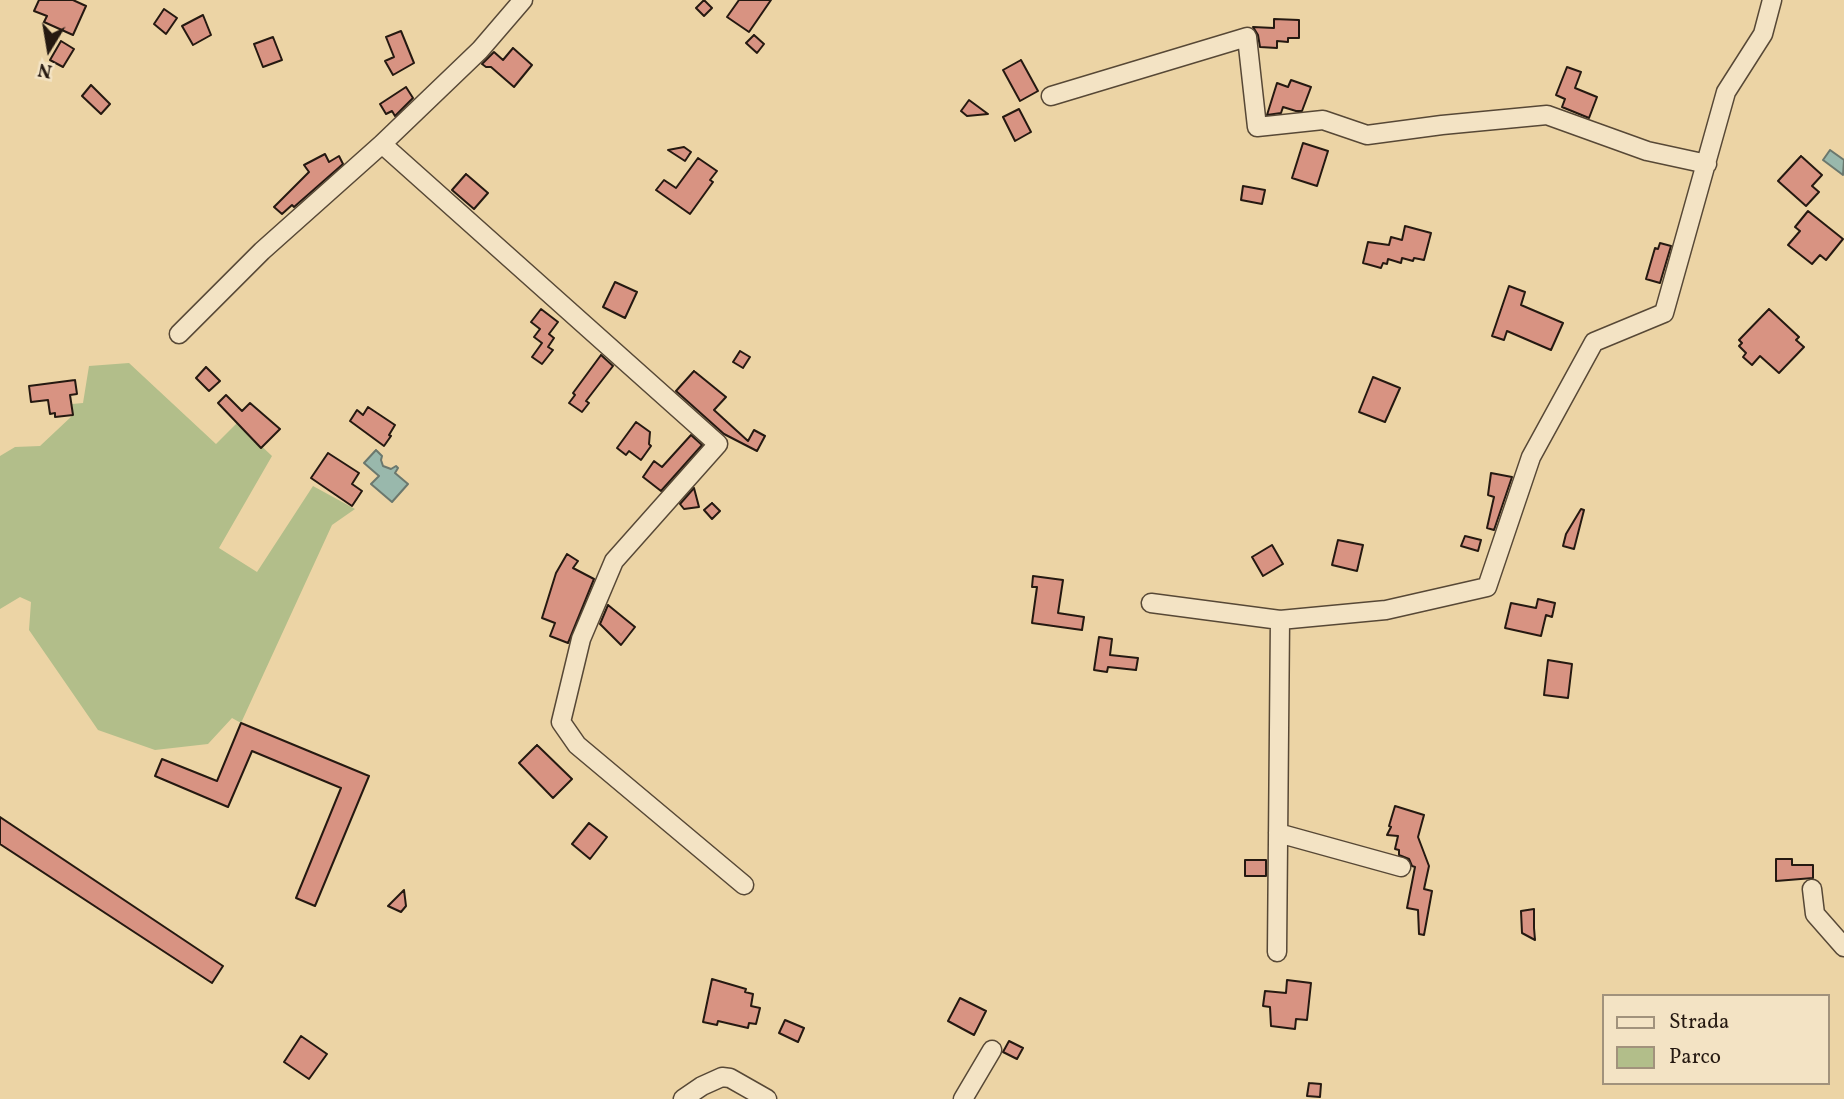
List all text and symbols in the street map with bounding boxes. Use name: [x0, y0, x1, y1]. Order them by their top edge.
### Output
north arrow: [14, 14, 84, 84]
text: N: [36, 56, 54, 84]
legend: [1602, 994, 1830, 1085]
text: Strada: [1669, 1008, 1730, 1037]
text: Parco: [1669, 1043, 1721, 1072]

